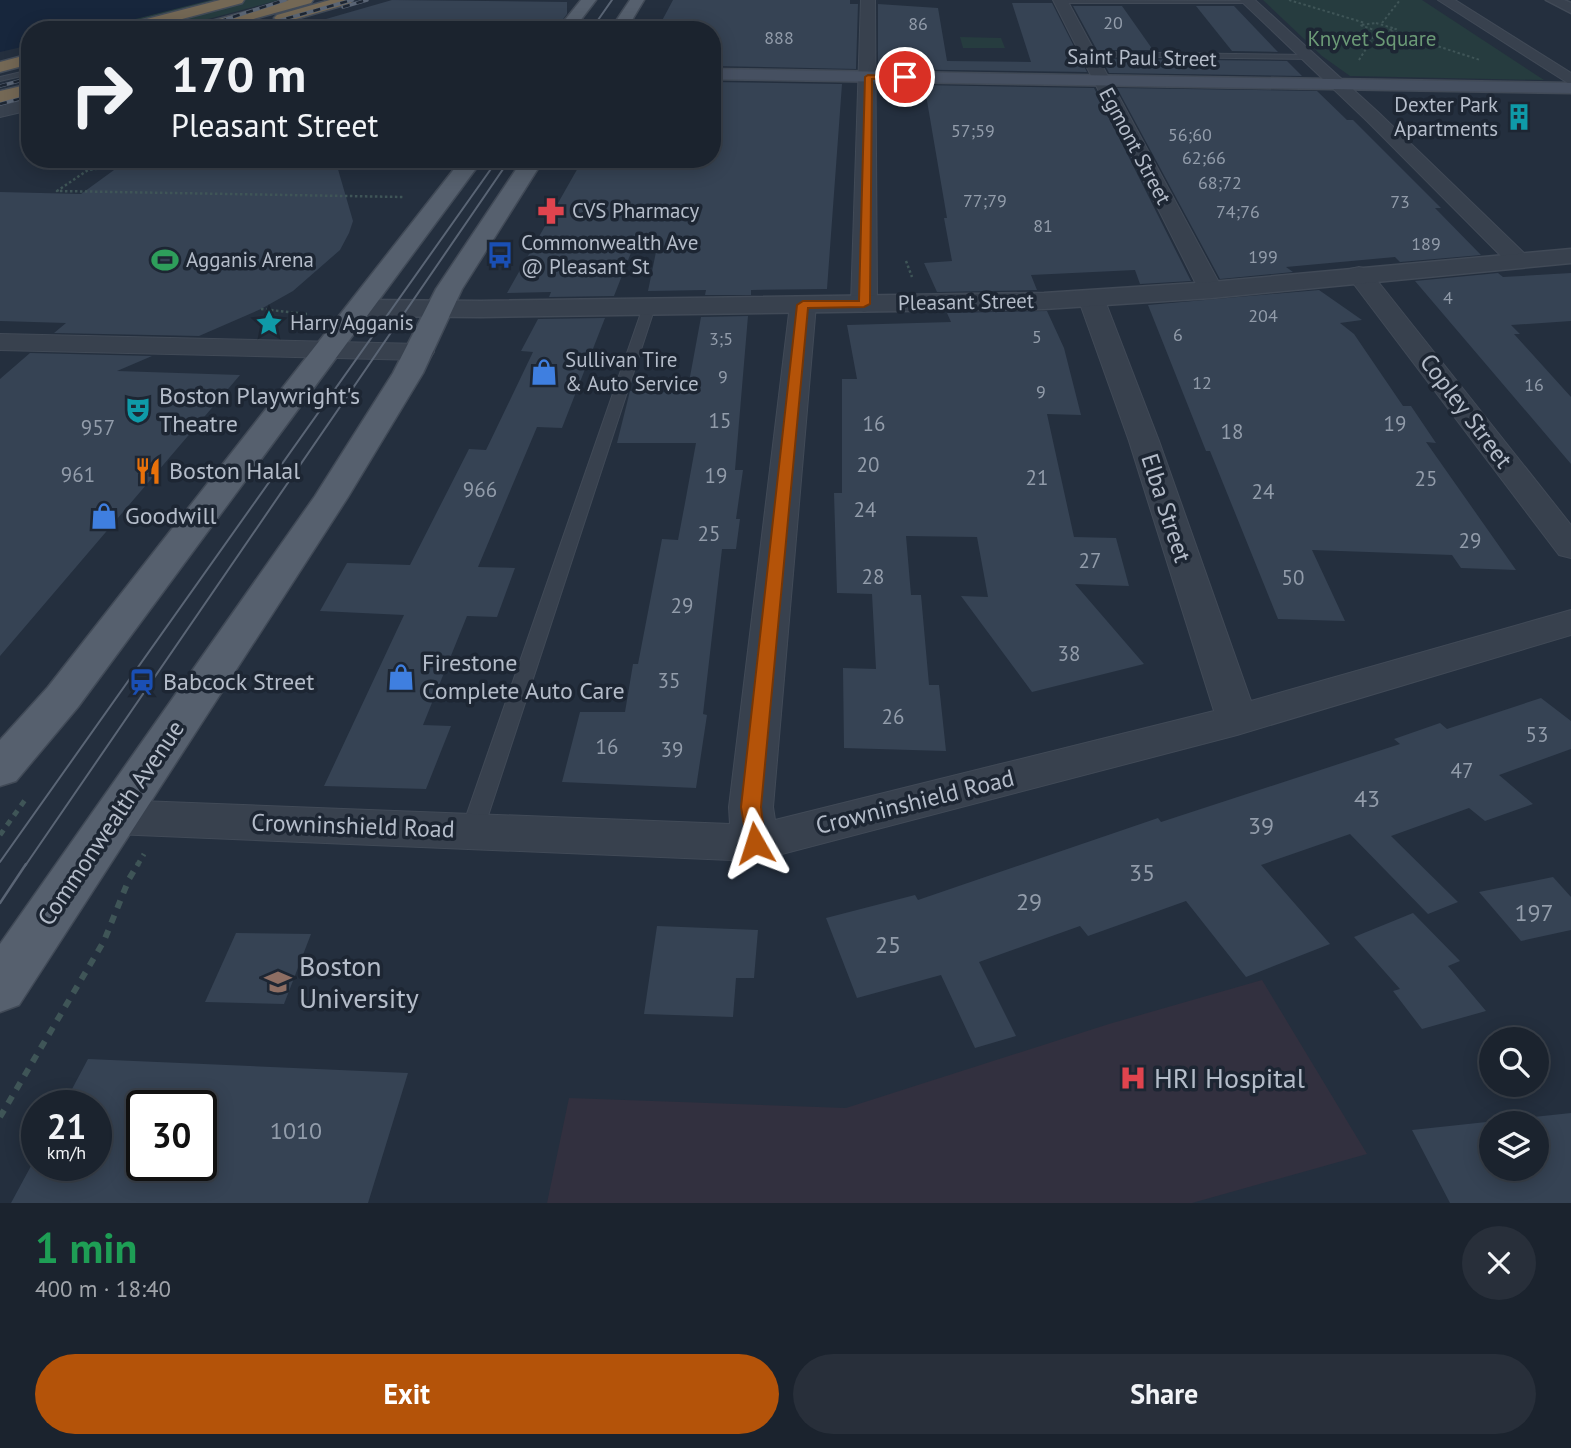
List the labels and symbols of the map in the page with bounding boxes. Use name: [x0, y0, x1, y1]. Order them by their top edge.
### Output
house number: 20: [1103, 11, 1123, 34]
house number: 86: [908, 12, 928, 35]
park label: Knyvet Square: [1308, 25, 1436, 52]
house number: 888: [764, 26, 794, 49]
street label: Saint Paul Street: [1067, 43, 1217, 72]
pin: [875, 47, 935, 107]
street label: Egmont Street: [1093, 83, 1178, 209]
place label: Dexter Park Apartments: [1394, 91, 1498, 142]
building icon: Dexter Park Apartments: [1504, 102, 1534, 132]
house number: 57;59: [951, 119, 995, 142]
house number: 56;60: [1168, 123, 1212, 146]
house number: 62;66: [1182, 146, 1226, 169]
house number: 68;72: [1198, 171, 1242, 194]
house number: 77;79: [963, 189, 1007, 212]
house number: 73: [1390, 190, 1410, 213]
pharmacy icon: CVS Pharmacy: [536, 196, 566, 226]
place label: CVS Pharmacy: [572, 197, 700, 224]
house number: 74;76: [1216, 200, 1260, 223]
house number: 81: [1033, 214, 1053, 237]
place label: Commonwealth Ave @ Pleasant St: [521, 229, 698, 280]
house number: 189: [1411, 232, 1441, 255]
bus stop icon: Commonwealth Ave @ Pleasant St: [485, 240, 515, 270]
sports icon: Agganis Arena: [150, 245, 180, 275]
house number: 199: [1248, 245, 1278, 268]
place label: Agganis Arena: [186, 246, 314, 273]
house number: 4: [1443, 286, 1453, 309]
street label: Pleasant Street: [898, 287, 1034, 316]
house number: 204: [1248, 304, 1278, 327]
place icon: Harry Agganis: [254, 308, 284, 338]
place label: Harry Agganis: [290, 309, 414, 336]
house number: 6: [1173, 323, 1183, 346]
house number: 5: [1032, 325, 1042, 348]
house number: 3;5: [709, 327, 733, 350]
place label: Sullivan Tire & Auto Service: [565, 346, 699, 397]
street label: Copley Street: [1413, 347, 1520, 474]
shop icon: Sullivan Tire & Auto Service: [529, 357, 559, 387]
house number: 9: [718, 365, 728, 388]
house number: 12: [1192, 371, 1212, 394]
house number: 16: [1524, 373, 1544, 396]
place label: Boston Playwright's Theatre: [159, 380, 360, 439]
house number: 9: [1036, 380, 1046, 403]
theatre icon: Boston Playwright's Theatre: [123, 395, 153, 425]
house number: 15: [709, 407, 731, 434]
house number: 16: [863, 410, 885, 437]
house number: 19: [1384, 410, 1406, 437]
house number: 957: [81, 414, 115, 441]
house number: 18: [1221, 418, 1243, 445]
street label: Elba Street: [1134, 450, 1199, 566]
house number: 20: [857, 451, 879, 478]
place label: Boston Halal: [169, 455, 300, 486]
restaurant icon: Boston Halal: [133, 456, 163, 486]
house number: 961: [61, 461, 95, 488]
house number: 19: [705, 462, 727, 489]
house number: 21: [1026, 464, 1048, 491]
house number: 25: [1415, 465, 1437, 492]
house number: 966: [463, 476, 497, 503]
house number: 24: [1252, 478, 1274, 505]
house number: 24: [854, 496, 876, 523]
place label: Goodwill: [125, 500, 216, 531]
shop icon: Goodwill: [89, 501, 119, 531]
house number: 25: [698, 520, 720, 547]
house number: 29: [1459, 527, 1481, 554]
house number: 27: [1079, 547, 1101, 574]
house number: 28: [862, 563, 884, 590]
house number: 50: [1282, 564, 1304, 591]
house number: 29: [671, 592, 693, 619]
house number: 38: [1058, 640, 1080, 667]
place label: Firestone Complete Auto Care: [422, 647, 625, 706]
shop icon: Firestone Complete Auto Care: [386, 662, 416, 692]
place label: Babcock Street: [163, 666, 314, 697]
station icon: Babcock Street: [127, 667, 157, 697]
house number: 35: [658, 667, 680, 694]
house number: 26: [882, 703, 904, 730]
street label: Commonwealth Avenue: [30, 714, 191, 931]
house number: 53: [1526, 721, 1548, 748]
house number: 16: [596, 733, 618, 760]
house number: 39: [661, 736, 683, 763]
house number: 47: [1451, 757, 1473, 784]
street label: Crowninshield Road: [812, 762, 1017, 841]
house number: 43: [1354, 783, 1380, 814]
street label: Crowninshield Road: [251, 806, 455, 845]
position arrow: [718, 806, 792, 880]
house number: 39: [1248, 810, 1274, 841]
house number: 35: [1129, 857, 1155, 888]
house number: 29: [1016, 886, 1042, 917]
house number: 197: [1514, 897, 1554, 928]
house number: 25: [875, 929, 901, 960]
place label: Boston University: [299, 947, 419, 1016]
school or university icon: Boston University: [263, 967, 293, 997]
place label: HRI Hospital: [1154, 1059, 1305, 1096]
hospital icon: HRI Hospital: [1118, 1063, 1148, 1093]
speed limit sign: 30: [126, 1090, 217, 1181]
house number: 1010: [270, 1115, 322, 1146]

